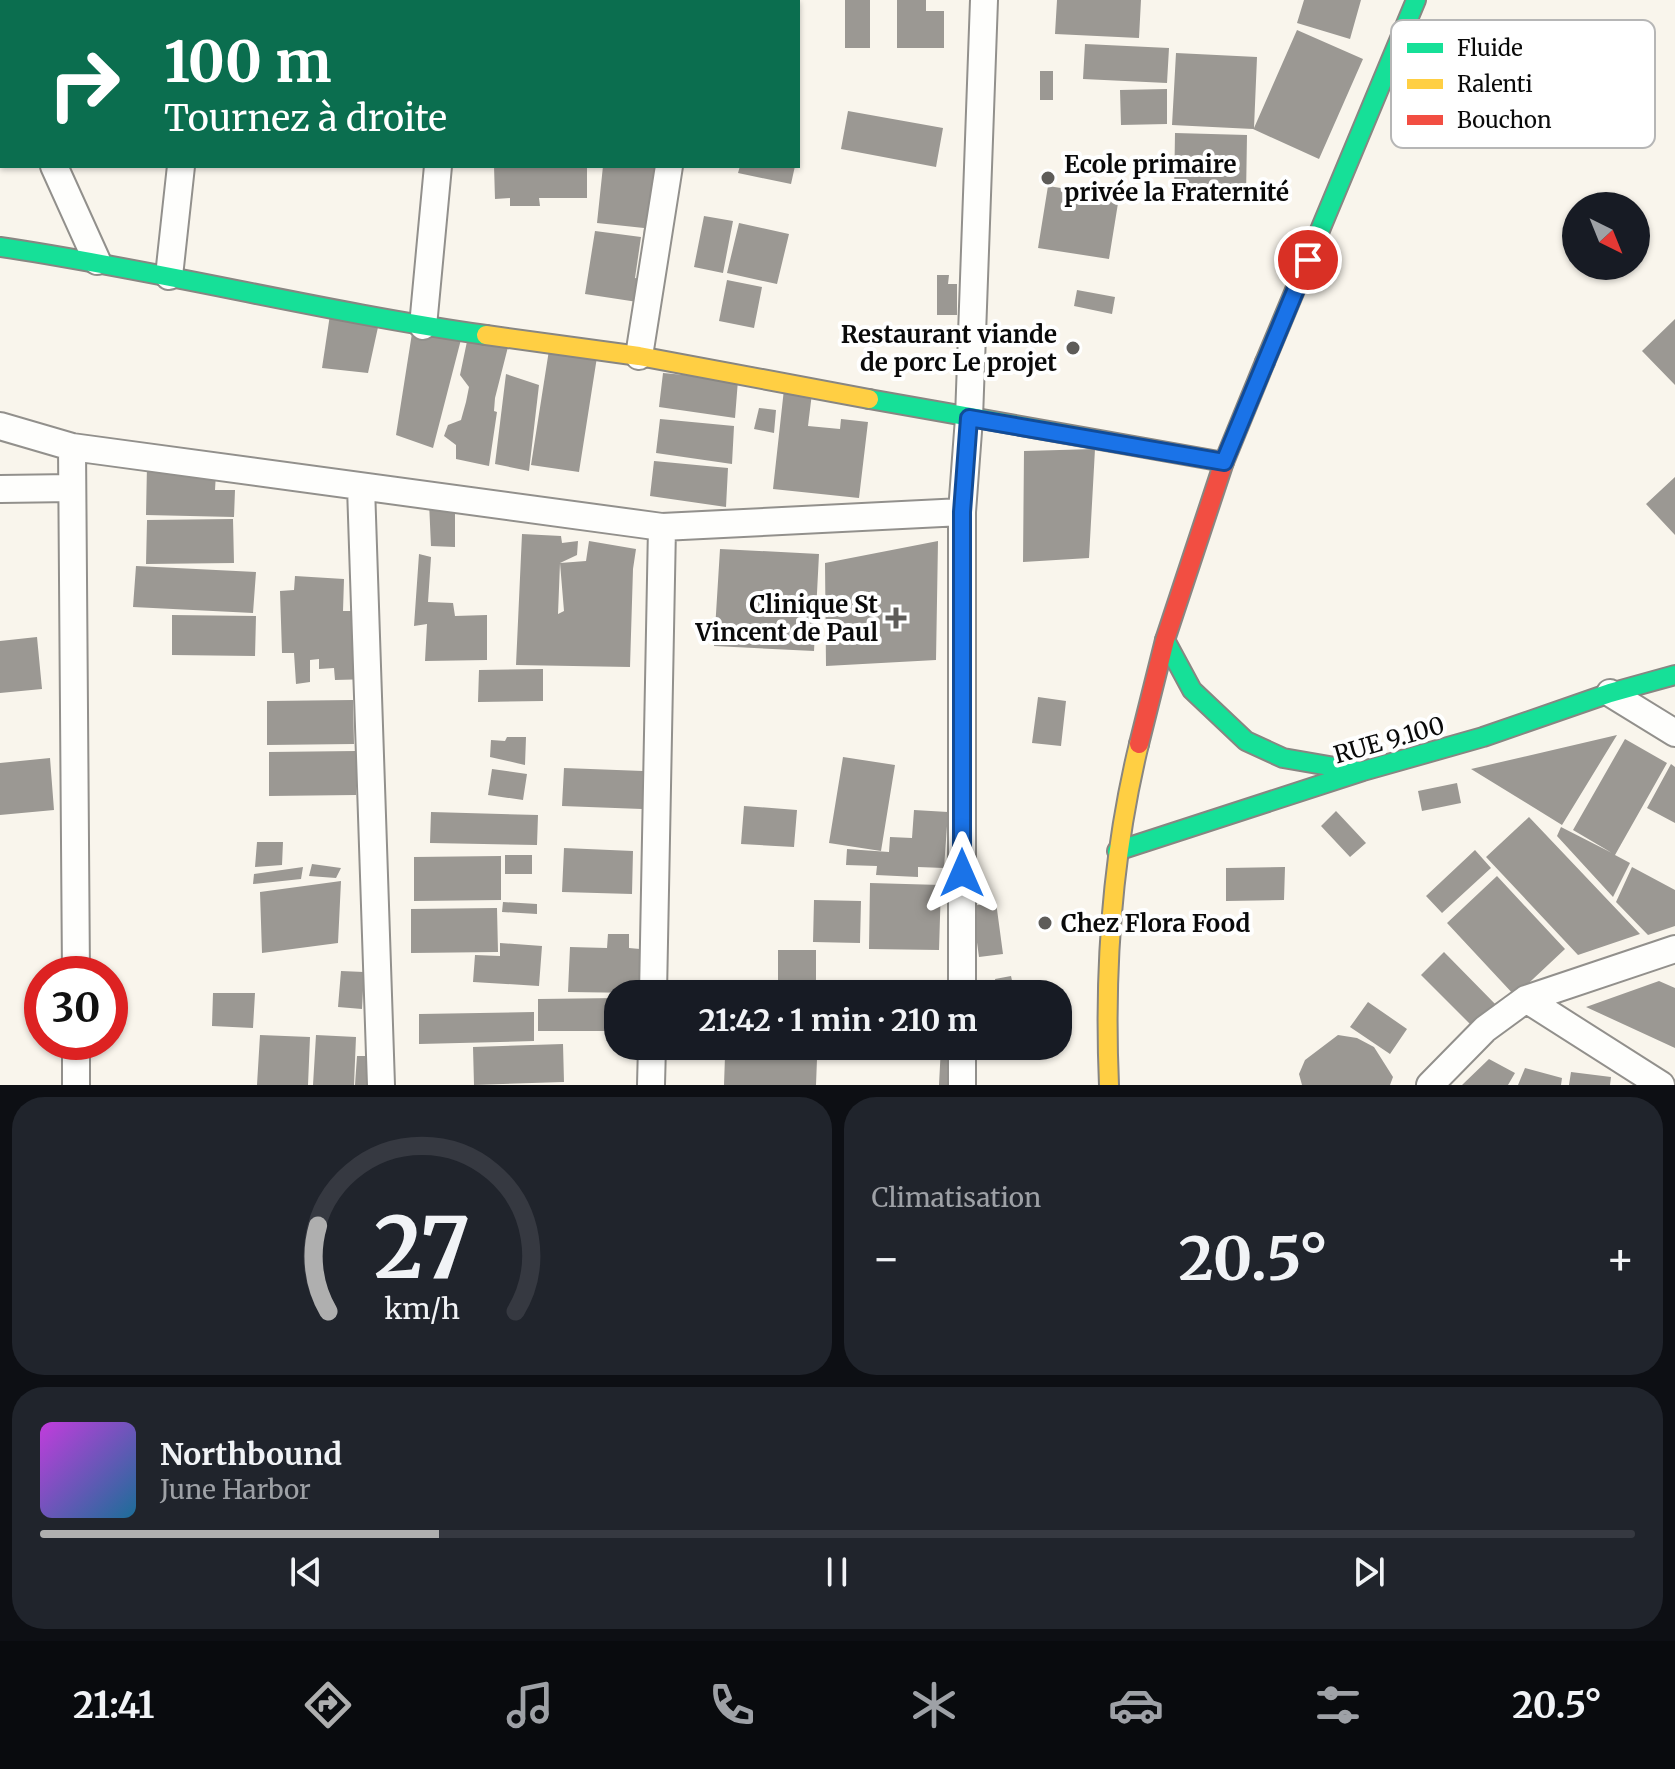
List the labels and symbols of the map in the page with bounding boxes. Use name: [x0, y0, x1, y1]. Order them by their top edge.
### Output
legend: [1391, 20, 1655, 148]
text: Fluide: [1457, 34, 1523, 62]
text: Ralenti: [1457, 70, 1533, 98]
text: Bouchon: [1457, 106, 1552, 134]
place label: Ecole primaire privée la Fraternité: [1064, 149, 1289, 208]
marker: Ecole primaire privée la Fraternité: [1039, 169, 1057, 187]
north arrow: [1562, 192, 1650, 280]
pin: [1274, 226, 1342, 294]
place label: Restaurant viande de porc Le projet: [841, 319, 1057, 378]
marker: Restaurant viande de porc Le projet: [1064, 339, 1082, 357]
place label: Clinique St Vincent de Paul: [695, 589, 878, 648]
marker: Clinique St Vincent de Paul: [885, 607, 907, 629]
street label: RUE 9.100: [1330, 709, 1448, 771]
position arrow: [920, 831, 1004, 915]
place label: Chez Flora Food: [1061, 908, 1250, 939]
marker: Chez Flora Food: [1036, 914, 1054, 932]
speed limit sign: 30: [24, 956, 128, 1060]

